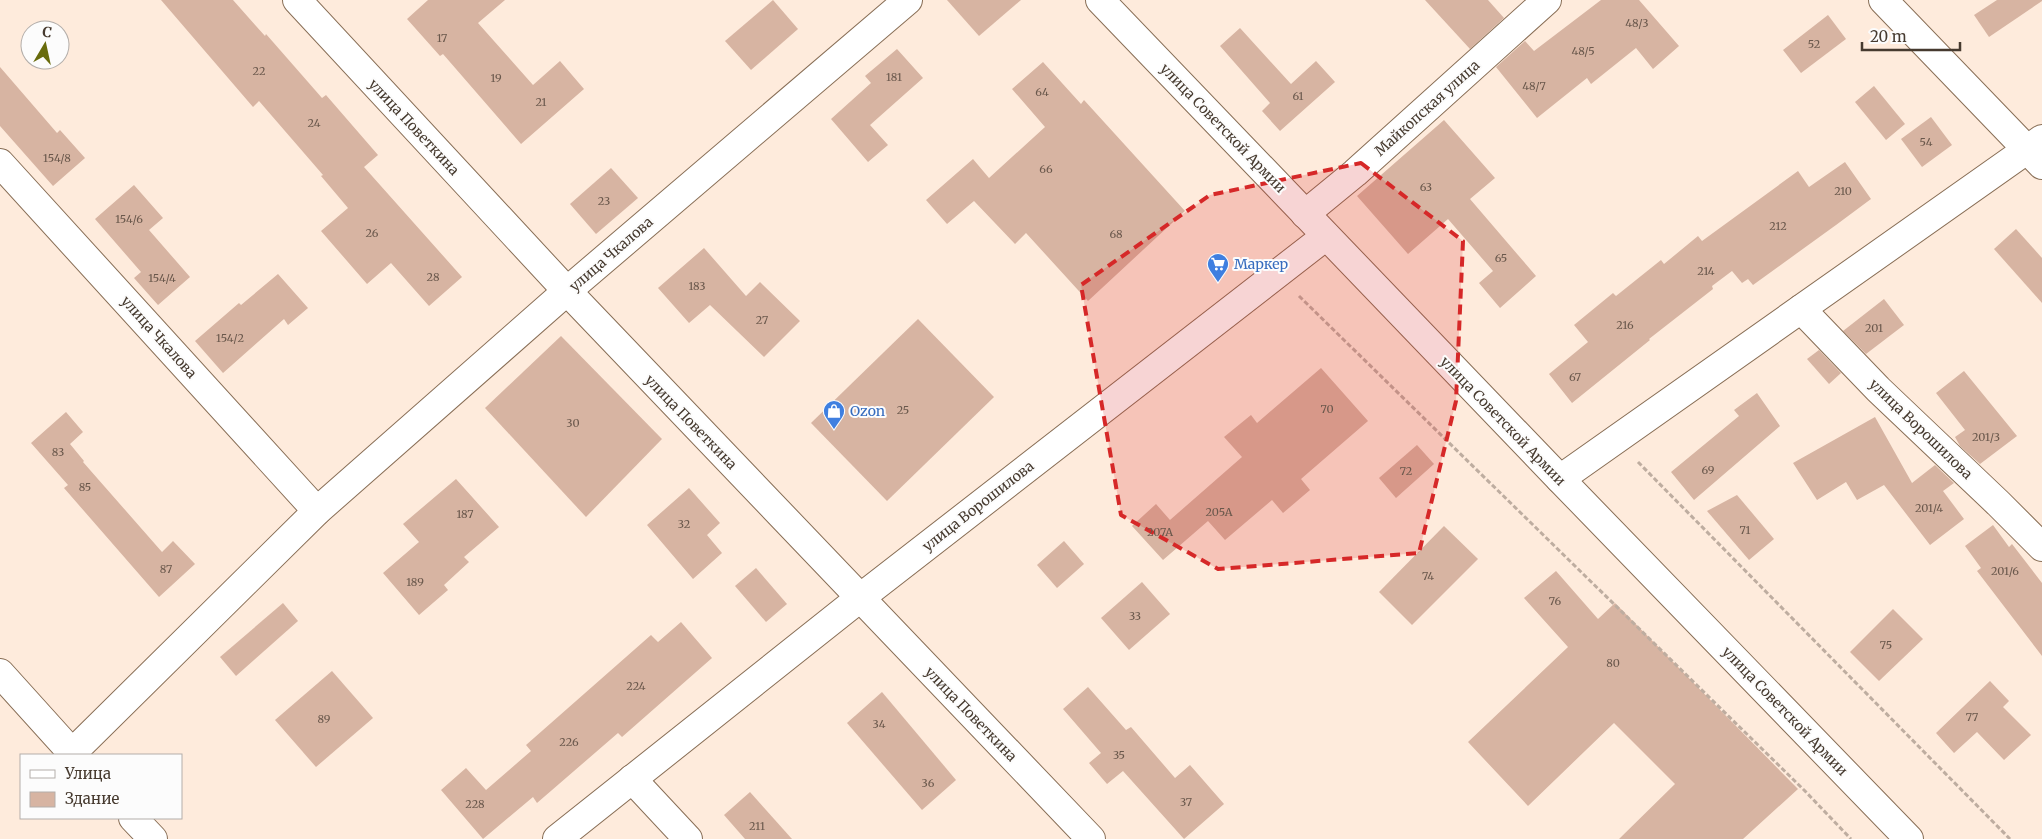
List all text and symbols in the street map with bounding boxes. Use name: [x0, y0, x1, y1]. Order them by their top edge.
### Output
house number: 48/3: [1625, 16, 1649, 30]
north arrow: [20, 20, 70, 70]
scale bar: [1862, 20, 1960, 52]
text: С: [41, 23, 53, 42]
text: 20 m: [1870, 27, 1907, 46]
house number: 17: [437, 31, 447, 45]
house number: 52: [1808, 37, 1820, 51]
house number: 48/5: [1571, 44, 1595, 58]
street label: Майкопская улица: [1371, 56, 1484, 160]
street label: улица Советской Армии: [1156, 60, 1290, 197]
house number: 22: [253, 64, 265, 78]
house number: 181: [886, 70, 902, 84]
house number: 19: [490, 71, 502, 85]
street label: улица Поветкина: [365, 75, 464, 179]
house number: 48/7: [1522, 79, 1546, 93]
house number: 64: [1035, 85, 1049, 99]
house number: 61: [1293, 89, 1303, 103]
house number: 21: [535, 95, 547, 109]
house number: 24: [308, 116, 321, 130]
house number: 54: [1920, 135, 1933, 149]
house number: 154/8: [43, 151, 71, 165]
house number: 66: [1039, 162, 1053, 176]
house number: 63: [1420, 180, 1432, 194]
house number: 210: [1834, 184, 1852, 198]
house number: 23: [598, 194, 610, 208]
house number: 154/6: [115, 212, 143, 226]
street label: улица Чкалова: [566, 212, 657, 295]
house number: 212: [1769, 219, 1787, 233]
house number: 26: [366, 226, 379, 240]
house number: 68: [1109, 227, 1123, 241]
house number: 65: [1495, 251, 1507, 265]
supermarket icon: Маркер: [1206, 252, 1230, 283]
place label: Маркер: [1234, 255, 1289, 273]
house number: 214: [1697, 264, 1715, 278]
house number: 28: [427, 270, 440, 284]
house number: 154/4: [148, 271, 176, 285]
house number: 183: [688, 279, 706, 293]
street label: улица Чкалова: [117, 292, 201, 382]
house number: 27: [756, 313, 768, 327]
house number: 216: [1616, 318, 1634, 332]
house number: 201: [1865, 321, 1883, 335]
house number: 154/2: [216, 331, 244, 345]
street label: улица Советской Армии: [1436, 353, 1570, 490]
house number: 67: [1569, 370, 1581, 384]
street label: улица Поветкина: [641, 371, 741, 474]
street label: улица Ворошилова: [1866, 375, 1977, 483]
shop icon: Ozon: [822, 399, 846, 430]
place label: Ozon: [850, 402, 885, 420]
house number: 70: [1320, 402, 1334, 416]
house number: 25: [897, 403, 909, 417]
house number: 30: [566, 416, 580, 430]
house number: 201/3: [1972, 430, 2000, 444]
house number: 83: [52, 445, 64, 459]
street label: улица Ворошилова: [919, 457, 1038, 555]
house number: 69: [1701, 463, 1715, 477]
house number: 72: [1400, 464, 1412, 478]
house number: 85: [79, 480, 91, 494]
house number: 201/4: [1915, 501, 1943, 515]
house number: 205А: [1206, 505, 1233, 519]
house number: 187: [456, 507, 474, 521]
house number: 32: [678, 517, 690, 531]
house number: 71: [1739, 523, 1751, 537]
house number: 207А: [1147, 525, 1173, 539]
house number: 87: [160, 562, 172, 576]
house number: 201/6: [1991, 564, 2019, 578]
house number: 74: [1422, 569, 1434, 583]
house number: 189: [406, 575, 424, 589]
house number: 76: [1549, 594, 1561, 608]
house number: 33: [1129, 609, 1141, 623]
house number: 75: [1880, 638, 1892, 652]
street label: улица Советской Армии: [1718, 643, 1852, 780]
house number: 80: [1606, 656, 1620, 670]
street label: улица Поветкина: [921, 663, 1021, 766]
house number: 224: [626, 679, 646, 693]
house number: 77: [1966, 710, 1978, 724]
house number: 89: [317, 712, 331, 726]
house number: 34: [873, 717, 886, 731]
house number: 226: [559, 735, 579, 749]
house number: 35: [1113, 748, 1125, 762]
legend: [20, 754, 182, 819]
text: Улица: [64, 764, 111, 783]
house number: 36: [922, 776, 935, 790]
text: Здание: [65, 789, 119, 808]
house number: 37: [1180, 795, 1192, 809]
house number: 228: [465, 797, 485, 811]
house number: 211: [749, 819, 765, 833]

